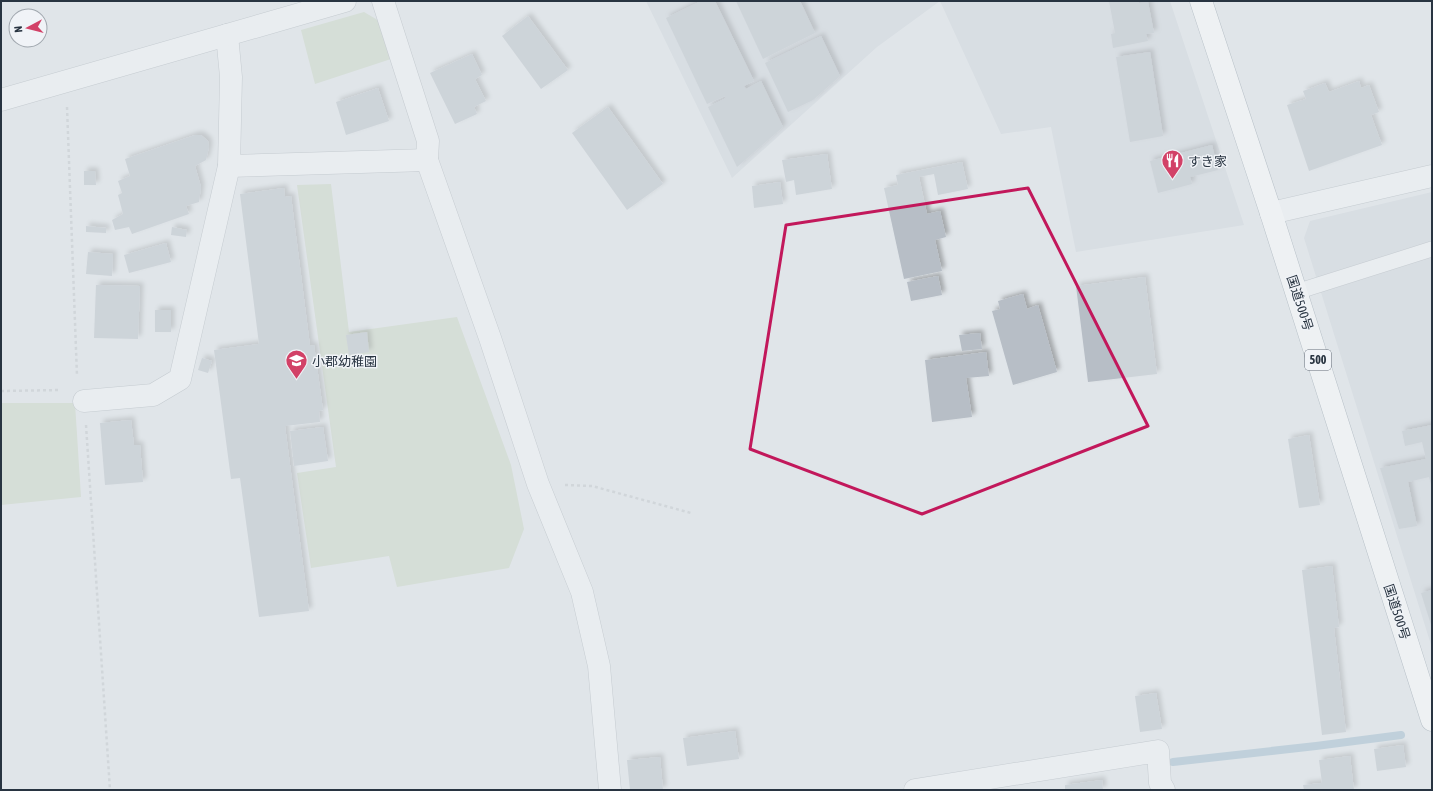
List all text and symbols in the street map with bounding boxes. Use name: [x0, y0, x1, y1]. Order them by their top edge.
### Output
north arrow: [8, 8, 48, 48]
text: N: [12, 25, 24, 33]
restaurant icon: すき家: [1160, 148, 1186, 181]
place label: すき家: [1188, 154, 1227, 169]
street label: 国道500号: [1284, 273, 1316, 333]
school or university icon: 小郡幼稚園: [283, 348, 309, 381]
road number: 500: [1305, 350, 1331, 370]
place label: 小郡幼稚園: [312, 354, 377, 369]
street label: 国道500号: [1381, 582, 1413, 642]

